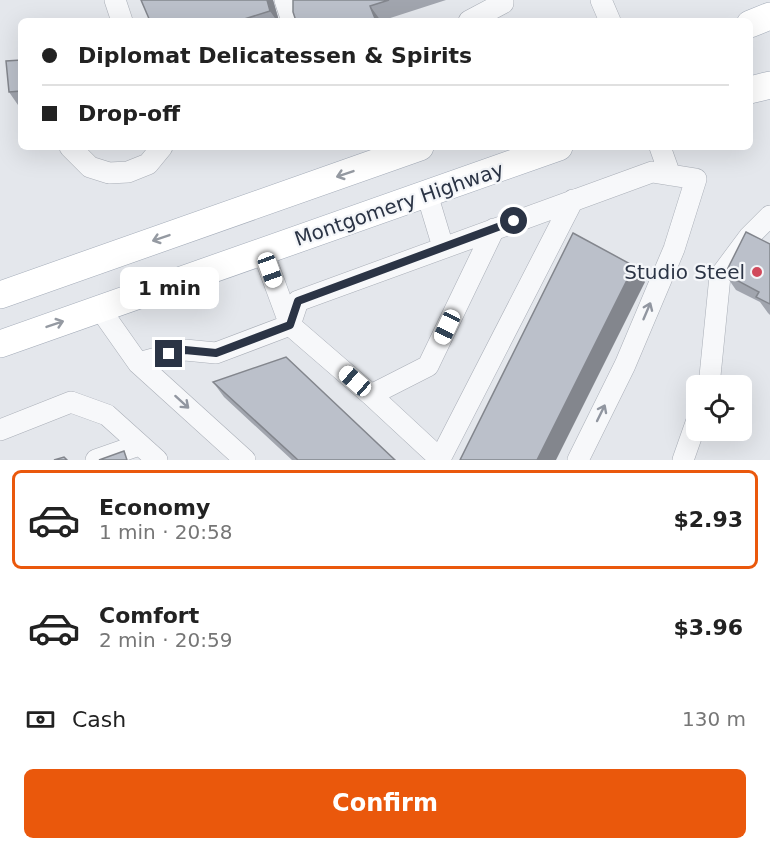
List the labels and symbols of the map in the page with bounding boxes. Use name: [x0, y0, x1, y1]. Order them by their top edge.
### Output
street label: Montgomery Highway: [291, 157, 507, 251]
one-way arrow: [336, 169, 355, 180]
route start: [500, 207, 527, 234]
one-way arrow: [152, 234, 171, 245]
car: [255, 250, 285, 290]
place label: Studio Steel: [624, 260, 745, 284]
marker: Studio Steel: [750, 265, 764, 279]
callout: 1 min: [120, 267, 219, 309]
one-way arrow: [642, 303, 654, 321]
car: [431, 307, 463, 347]
one-way arrow: [45, 318, 64, 329]
route end: [155, 340, 182, 367]
car: [336, 362, 374, 400]
one-way arrow: [174, 395, 189, 409]
one-way arrow: [596, 404, 607, 422]

